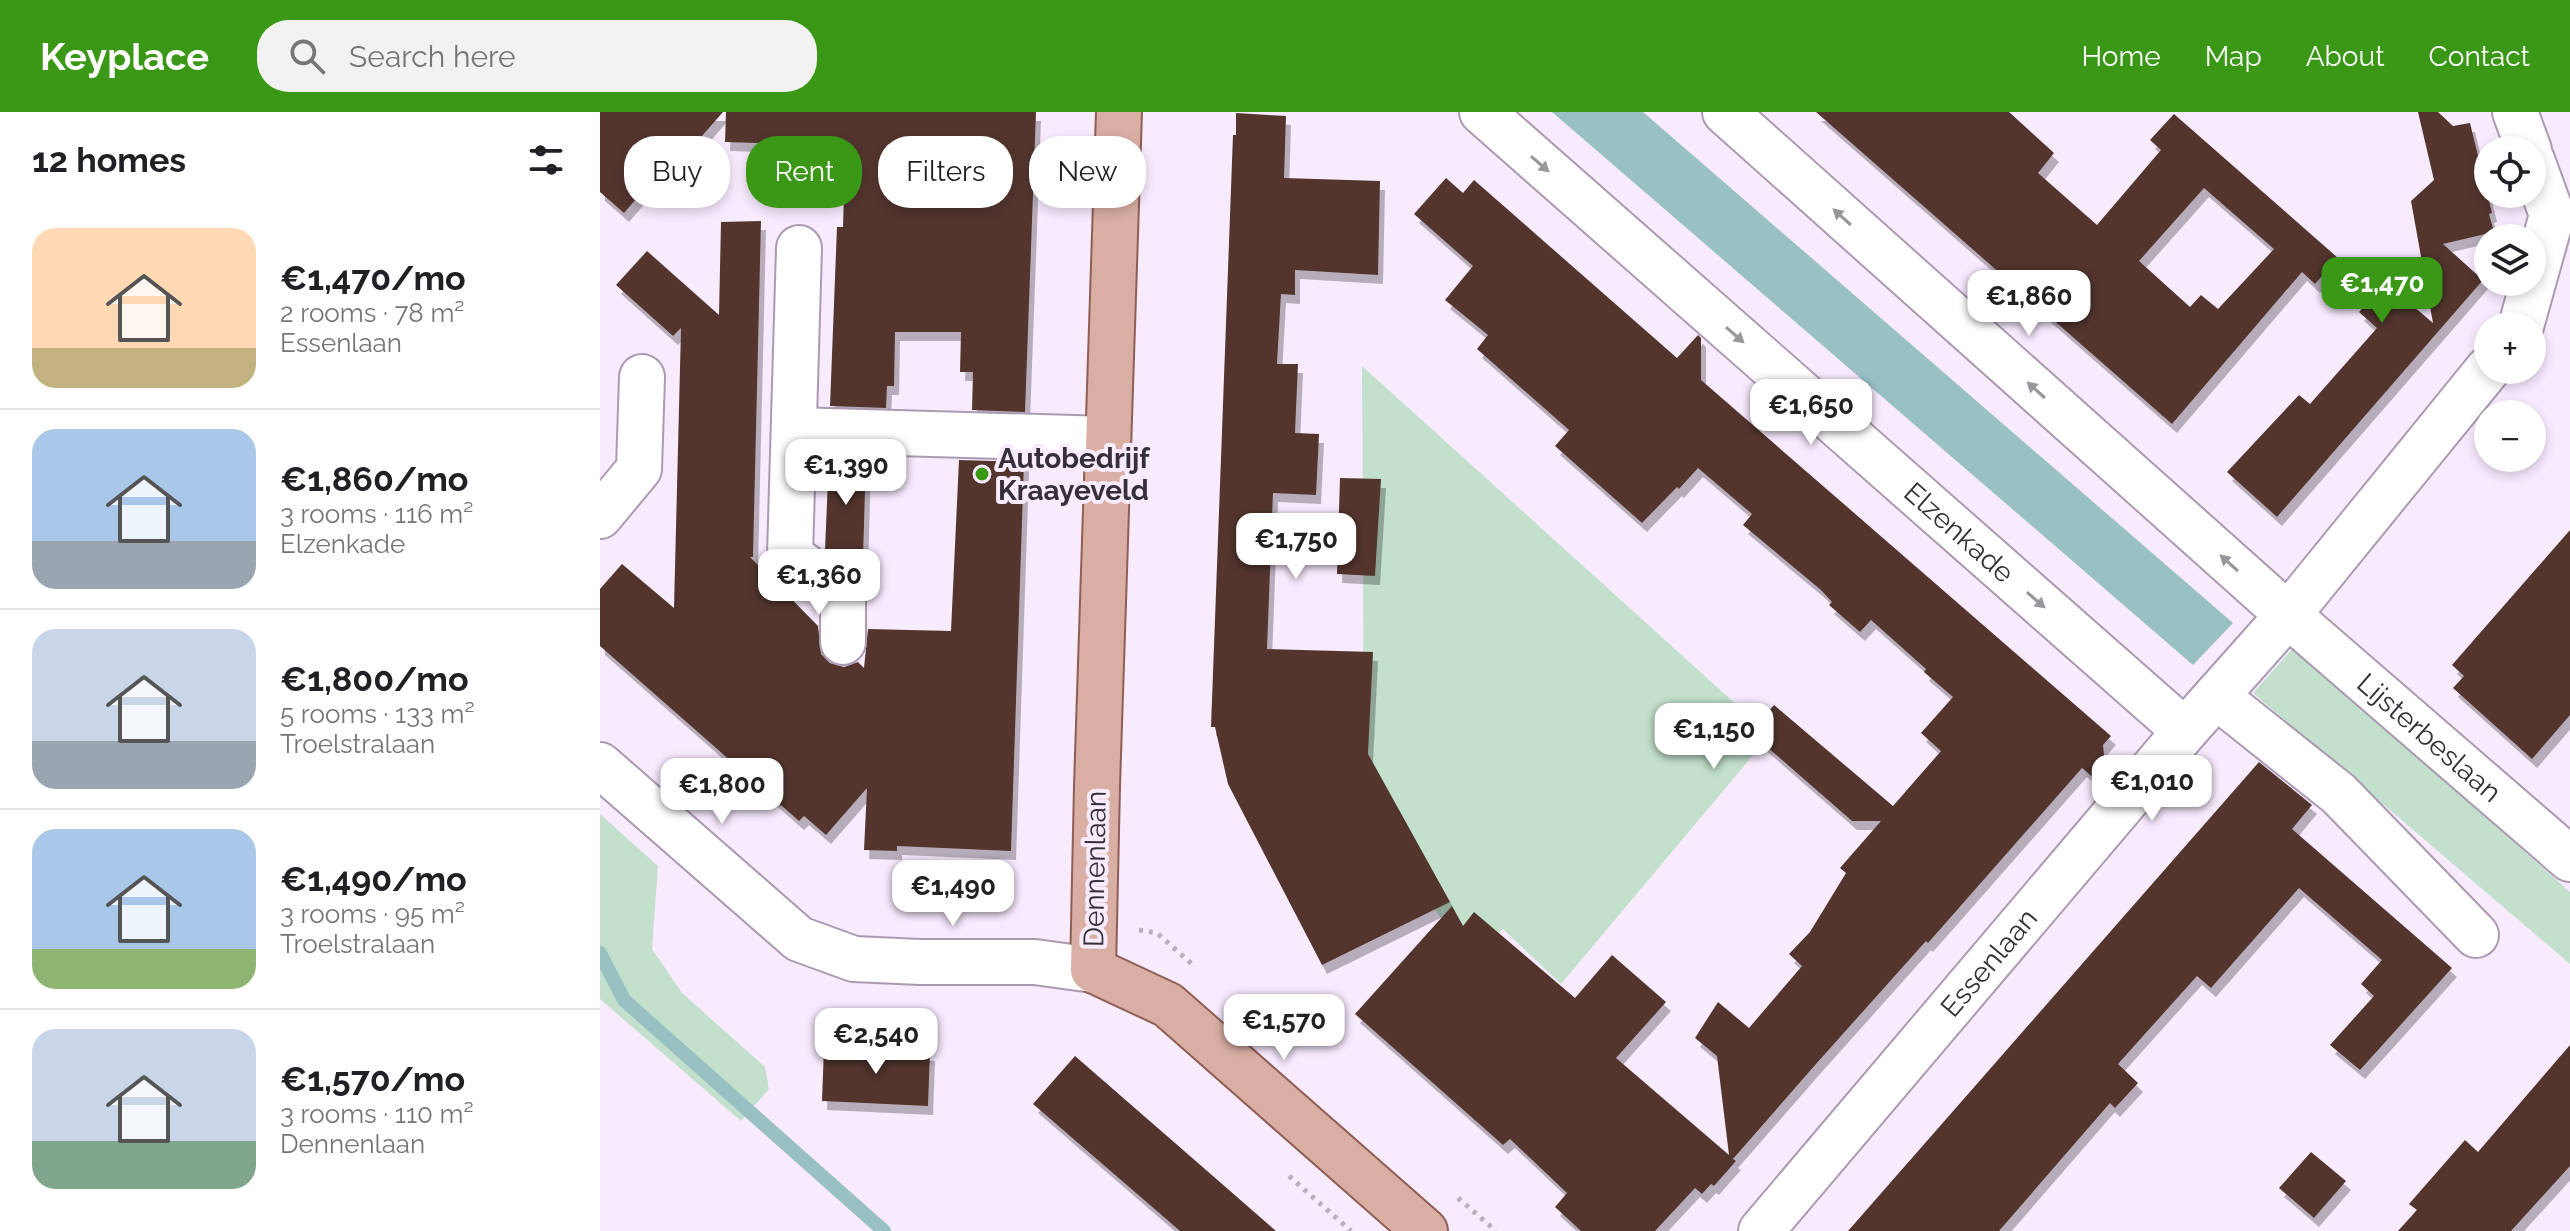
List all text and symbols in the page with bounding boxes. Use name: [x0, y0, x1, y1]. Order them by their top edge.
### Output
search box: [257, 20, 817, 92]
text: Keyplace: [40, 34, 209, 79]
icon: search: [285, 34, 329, 78]
text: Search here: [349, 39, 516, 74]
text: Home: [2081, 40, 2161, 73]
text: Map: [2205, 40, 2262, 73]
text: About: [2306, 40, 2385, 73]
text: Contact: [2429, 40, 2530, 73]
chip: Buy: [624, 136, 730, 208]
chip: Rent: [746, 136, 862, 208]
chip: Filters: [878, 136, 1013, 208]
chip: New: [1029, 136, 1146, 208]
map controls: [2474, 136, 2546, 472]
button: locate: [2474, 136, 2546, 208]
icon: filters: [524, 138, 568, 182]
text: 12 homes: [32, 140, 186, 180]
one-way arrow: [1531, 154, 1550, 172]
one-way arrow: [1832, 208, 1851, 226]
button: layers: [2474, 224, 2546, 296]
pin: €1,470: [2317, 257, 2447, 325]
text: €1,470/mo: [280, 258, 466, 298]
icon: home: [96, 260, 192, 356]
text: €1,470: [2339, 268, 2425, 298]
pin: €1,860: [1964, 270, 2094, 338]
text: €1,860: [1985, 281, 2073, 311]
text: 2 rooms · 78 m²: [280, 298, 464, 328]
button: +: [2474, 312, 2546, 384]
one-way arrow: [1726, 326, 1745, 344]
text: Essenlaan: [280, 328, 402, 358]
pin: €1,650: [1746, 379, 1876, 447]
one-way arrow: [2026, 382, 2046, 399]
text: €1,650: [1768, 390, 1854, 420]
button: −: [2474, 400, 2546, 472]
pin: €1,390: [781, 439, 911, 507]
place label: Autobedrijf Kraayeveld: [998, 442, 1151, 507]
text: €1,390: [803, 450, 889, 480]
text: €1,860/mo: [280, 459, 468, 499]
icon: home: [96, 461, 192, 557]
marker: Autobedrijf Kraayeveld: [973, 465, 991, 483]
street label: Elzenkade: [1898, 475, 2021, 589]
text: 3 rooms · 116 m²: [280, 499, 473, 529]
pin: €1,750: [1231, 513, 1361, 581]
text: €1,750: [1254, 524, 1338, 554]
text: Elzenkade: [280, 529, 405, 559]
pin: €1,360: [754, 549, 884, 617]
one-way arrow: [2220, 555, 2240, 572]
text: €1,360: [776, 560, 862, 590]
one-way arrow: [2026, 590, 2045, 608]
text: €1,800/mo: [280, 659, 469, 699]
icon: home: [96, 661, 192, 757]
street label: Lijsterbeslaan: [2351, 666, 2508, 809]
text: 5 rooms · 133 m²: [280, 699, 475, 729]
pin: €1,150: [1649, 703, 1779, 771]
text: €1,150: [1673, 714, 1755, 744]
text: Troelstralaan: [280, 729, 435, 759]
pin: €1,010: [2087, 755, 2217, 823]
pin: €1,800: [657, 758, 787, 826]
text: €1,010: [2110, 766, 2194, 796]
text: €1,800: [678, 769, 766, 799]
street label: Dennenlaan: [1077, 791, 1113, 947]
text: €1,490/mo: [280, 859, 467, 899]
pin: €1,490: [888, 860, 1018, 928]
icon: home: [96, 861, 192, 957]
text: €1,490: [910, 871, 996, 901]
text: 3 rooms · 95 m²: [280, 899, 465, 929]
street label: Essenlaan: [1934, 902, 2044, 1023]
text: Troelstralaan: [280, 929, 435, 959]
pin: €1,570: [1219, 994, 1349, 1062]
text: €1,570: [1242, 1005, 1326, 1035]
pin: €2,540: [811, 1008, 941, 1076]
text: €2,540: [833, 1019, 919, 1049]
text: €1,570/mo: [280, 1059, 465, 1099]
icon: home: [96, 1061, 192, 1157]
text: 3 rooms · 110 m²: [280, 1099, 474, 1129]
text: Dennenlaan: [280, 1129, 425, 1159]

